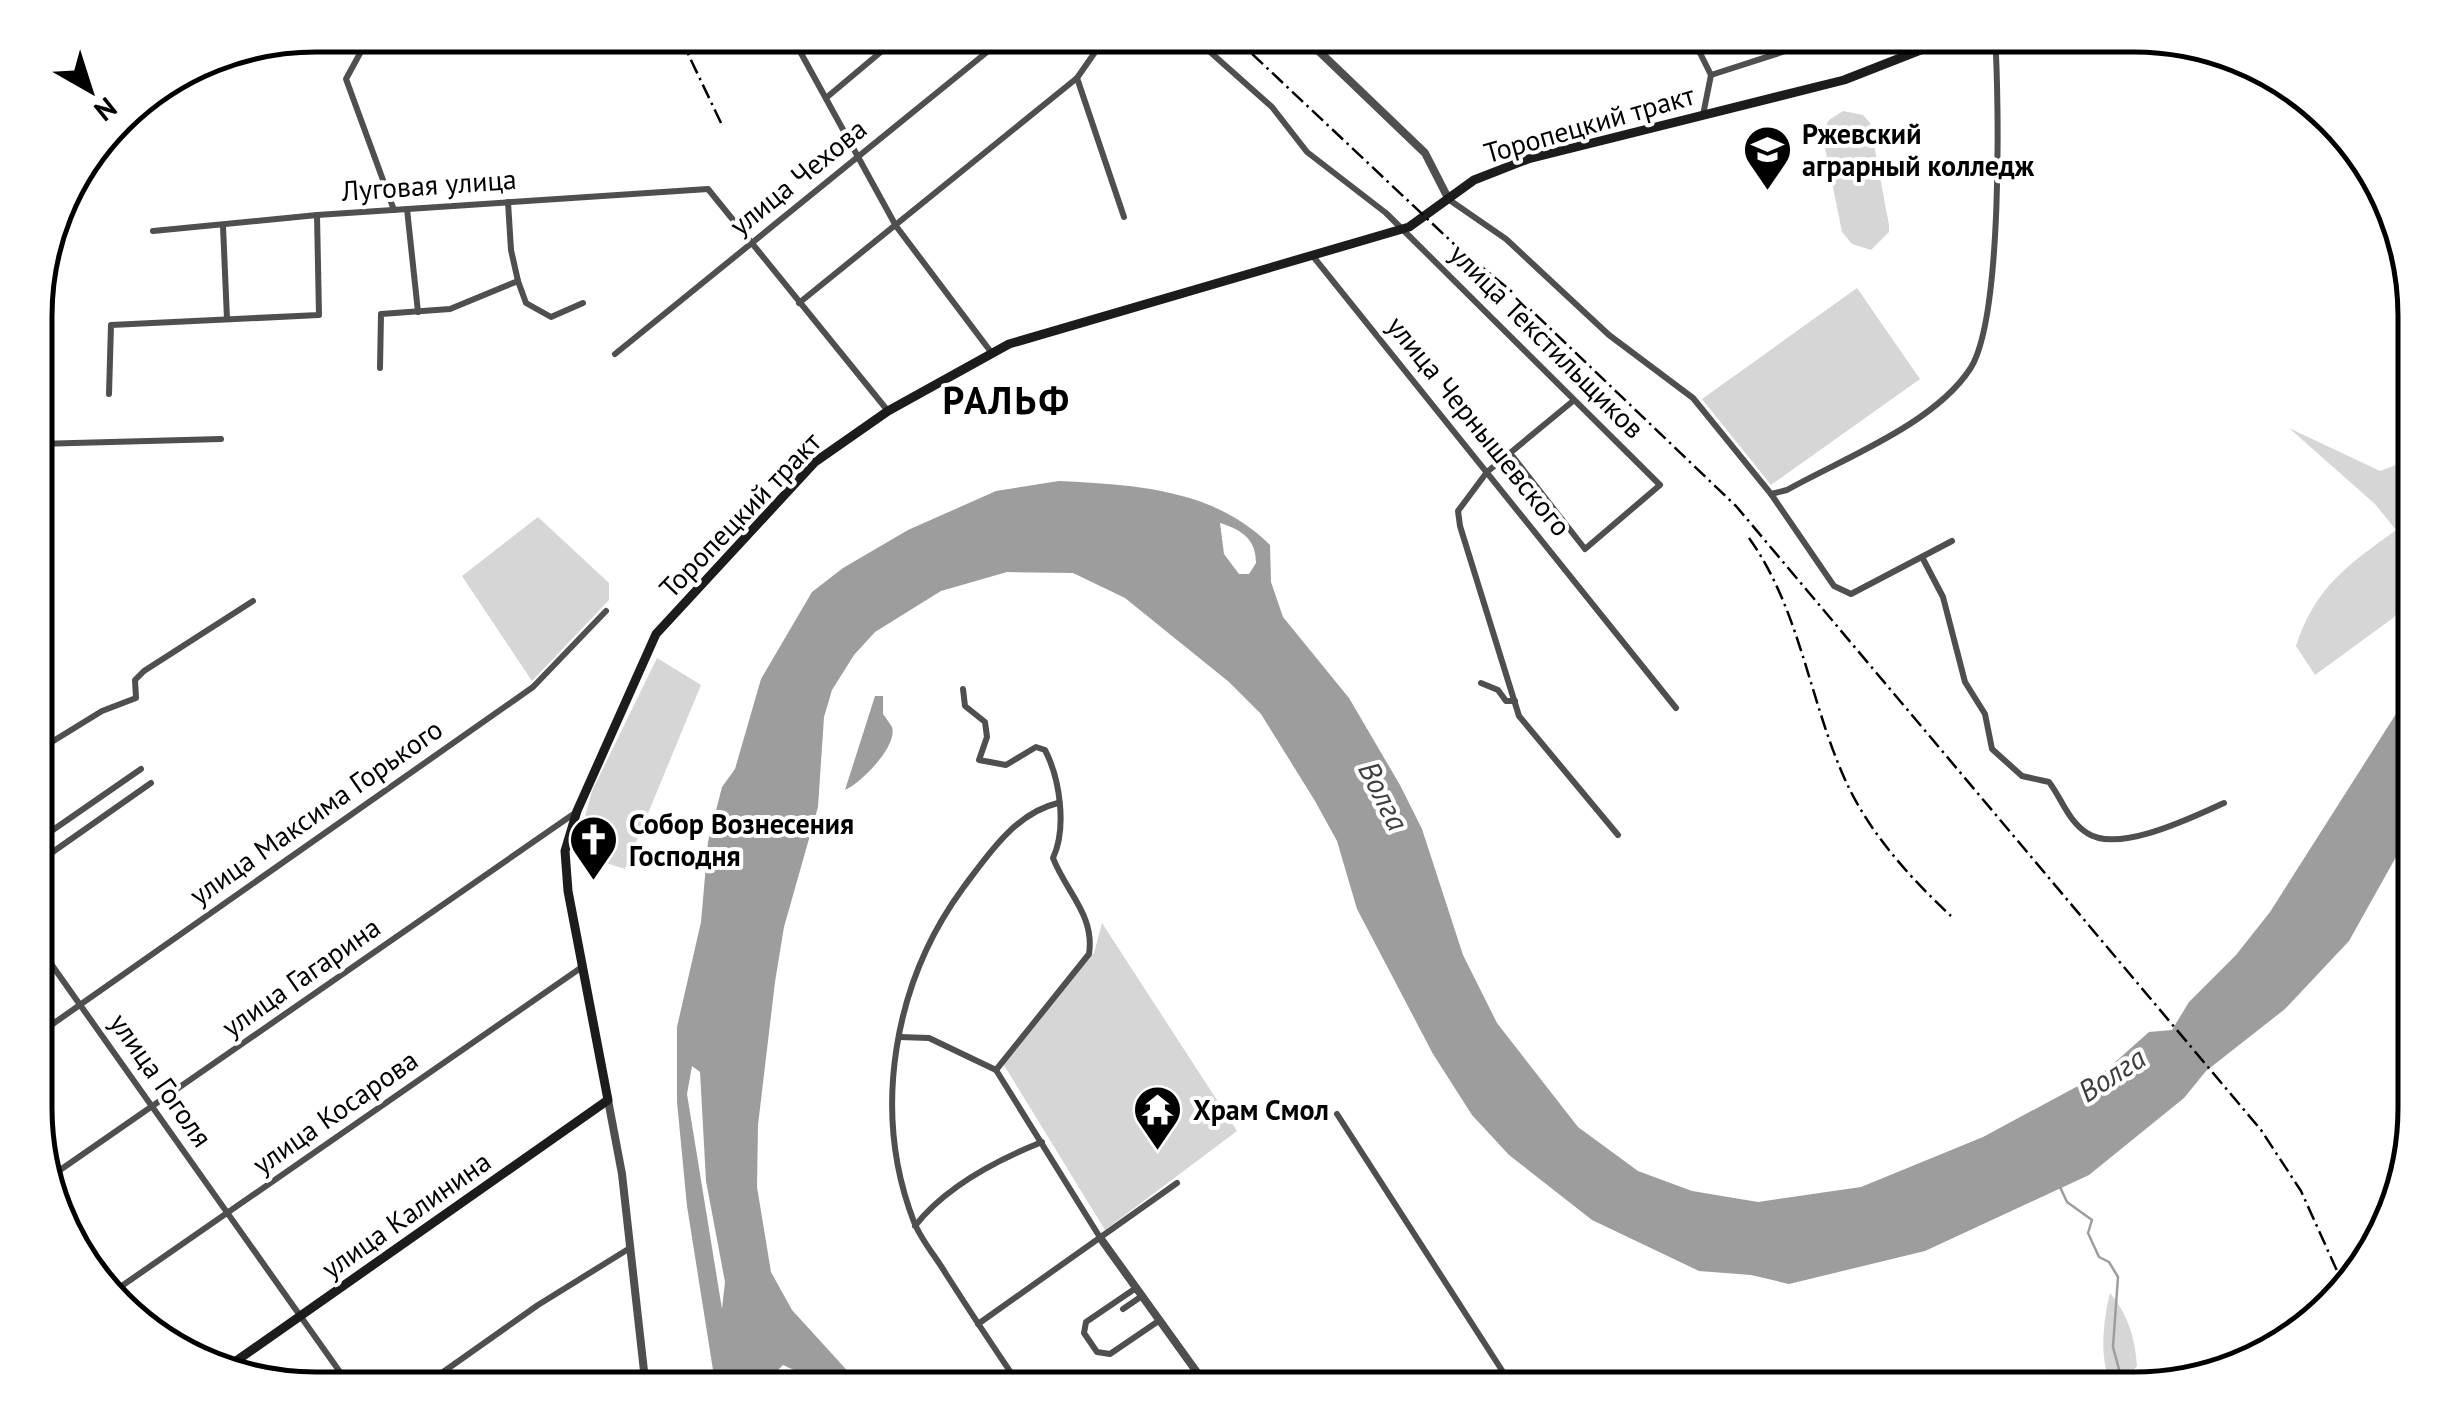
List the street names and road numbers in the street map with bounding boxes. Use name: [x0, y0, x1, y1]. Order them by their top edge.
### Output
street label: Торопецкий тракт: [1479, 76, 1699, 171]
street label: улица Чехова: [722, 110, 874, 243]
street label: Луговая улица: [339, 160, 518, 209]
street label: улица Текстильщиков: [1442, 235, 1653, 446]
street label: улица Чернышевского: [1379, 308, 1580, 543]
street label: Торопецкий тракт: [651, 423, 829, 606]
street label: улица Максима Горького: [182, 710, 449, 913]
street label: улица Гагарина: [214, 908, 387, 1045]
street label: улица Гоголя: [102, 1006, 221, 1154]
street label: улица Косарова: [245, 1041, 425, 1182]
street label: улица Калинина: [314, 1143, 498, 1287]

